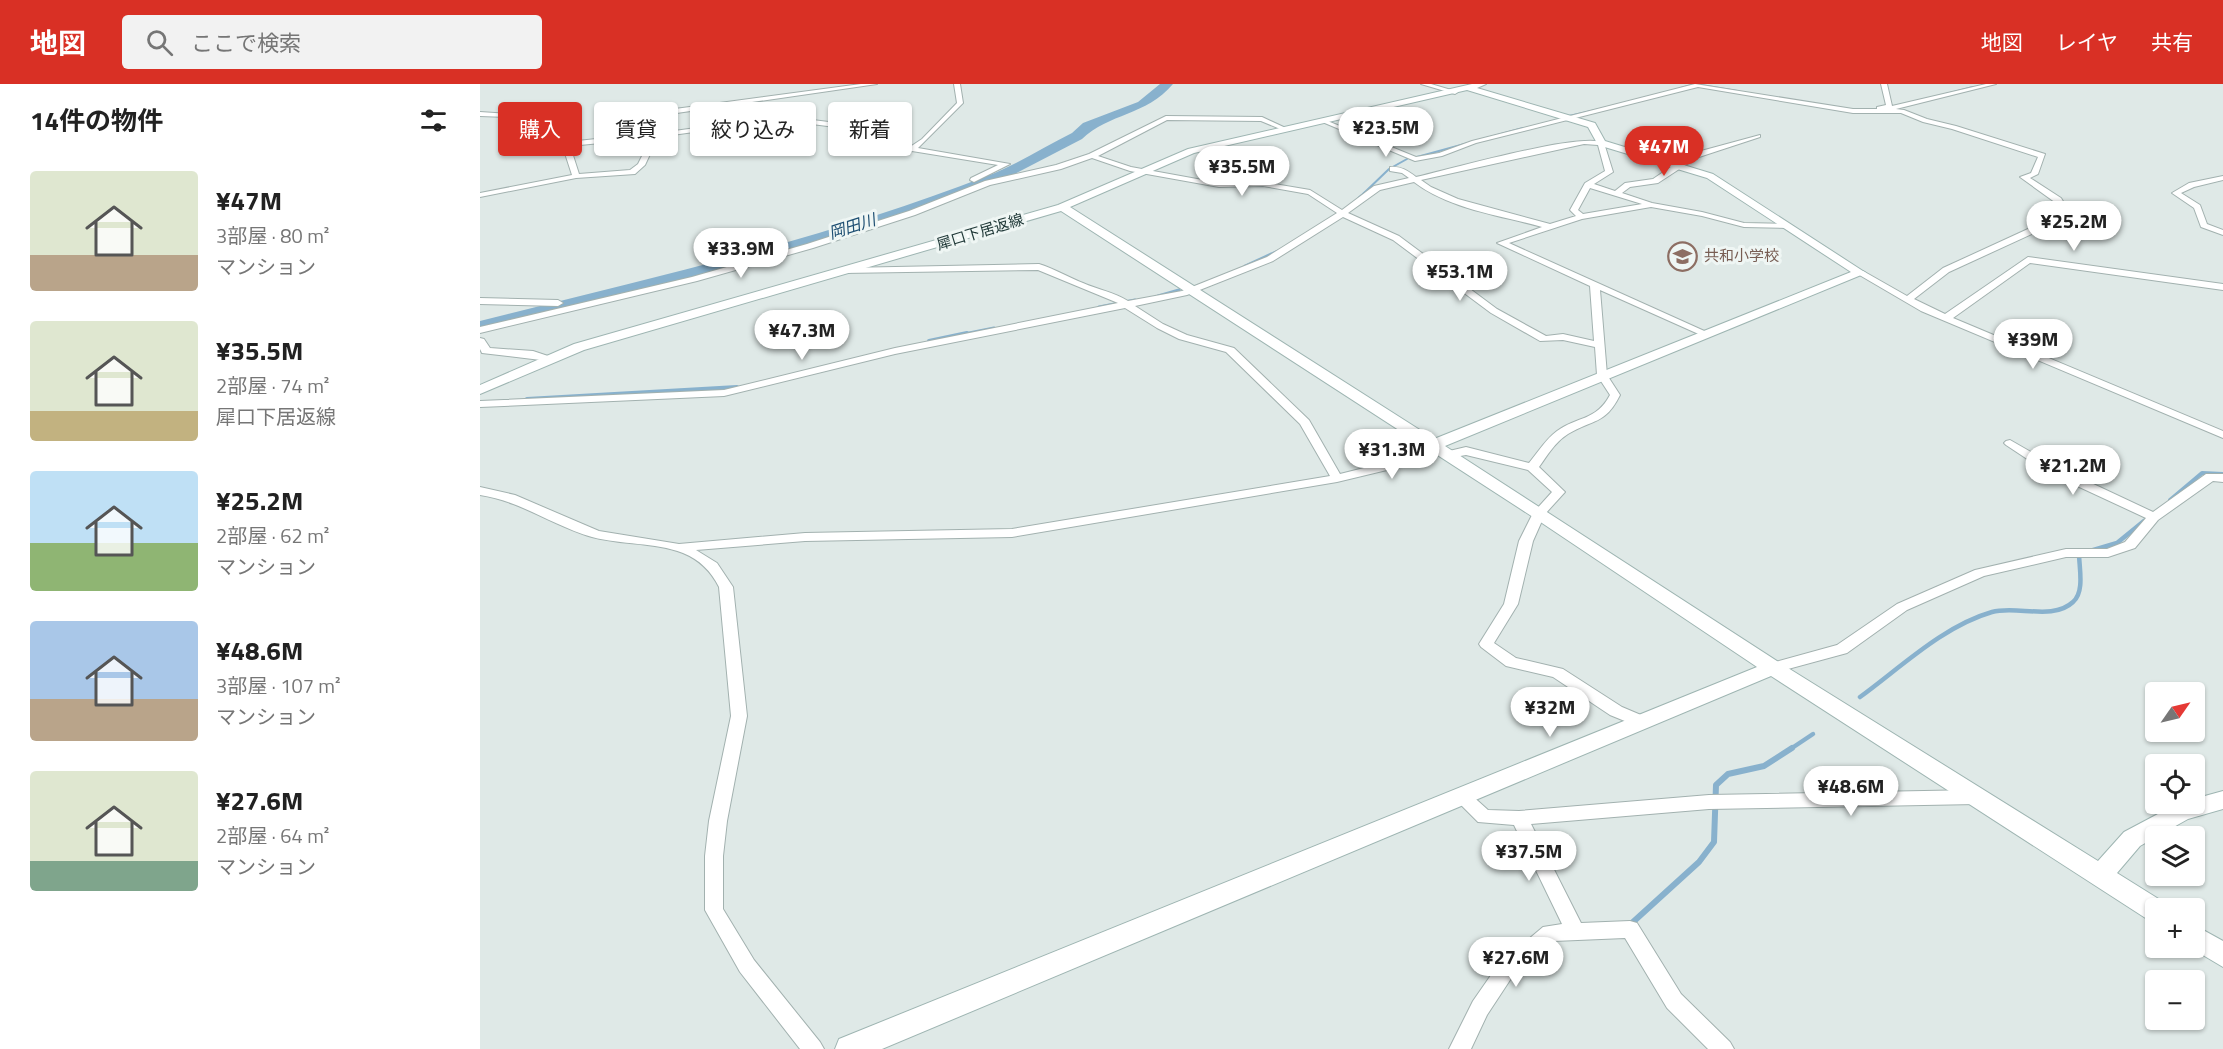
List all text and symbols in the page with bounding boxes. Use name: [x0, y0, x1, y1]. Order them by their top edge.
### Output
search box: [122, 15, 542, 69]
text: 地図: [30, 21, 86, 64]
icon: search: [143, 26, 176, 59]
text: ここで検索: [191, 26, 301, 60]
text: 地図: [1981, 26, 2023, 58]
text: レイヤ: [2056, 26, 2118, 58]
text: 共有: [2151, 26, 2193, 58]
text: 14件の物件: [30, 101, 163, 140]
chip: 購入: [498, 102, 582, 156]
chip: 賃貸: [594, 102, 678, 156]
chip: 絞り込み: [690, 102, 816, 156]
chip: 新着: [828, 102, 912, 156]
icon: filters: [417, 104, 450, 137]
pin: ¥23.5M: [1337, 107, 1435, 158]
text: ¥23.5M: [1352, 111, 1420, 142]
pin: ¥47M: [1628, 126, 1700, 177]
text: ¥47M: [1639, 130, 1689, 161]
pin: ¥35.5M: [1193, 146, 1291, 197]
text: ¥35.5M: [1208, 150, 1276, 181]
text: ¥47M: [216, 181, 282, 220]
icon: home: [78, 195, 150, 267]
pin: ¥25.2M: [2025, 201, 2123, 252]
text: ¥25.2M: [2040, 205, 2108, 236]
water label: 岡田川: [825, 207, 880, 245]
street label: 犀口下居返線: [933, 207, 1026, 256]
text: 3部屋 · 80 m²: [216, 220, 329, 251]
pin: ¥33.9M: [692, 228, 790, 279]
text: ¥33.9M: [707, 232, 775, 263]
school or university icon: 共和小学校: [1667, 240, 1699, 272]
place label: 共和小学校: [1704, 244, 1779, 267]
text: マンション: [216, 251, 316, 282]
pin: ¥53.1M: [1411, 251, 1509, 302]
text: ¥53.1M: [1426, 255, 1494, 286]
pin: ¥47.3M: [753, 310, 851, 361]
text: ¥47.3M: [768, 314, 836, 345]
pin: ¥39M: [1997, 319, 2069, 370]
text: ¥39M: [2008, 323, 2058, 354]
text: ¥35.5M: [216, 331, 303, 370]
icon: home: [78, 345, 150, 417]
text: 2部屋 · 74 m²: [216, 370, 329, 401]
text: 犀口下居返線: [216, 401, 336, 432]
pin: ¥31.3M: [1343, 429, 1441, 480]
text: ¥31.3M: [1358, 433, 1426, 464]
pin: ¥21.2M: [2024, 445, 2122, 496]
text: ¥21.2M: [2039, 449, 2107, 480]
text: ¥25.2M: [216, 481, 303, 520]
icon: home: [78, 495, 150, 567]
text: 2部屋 · 62 m²: [216, 520, 329, 551]
text: マンション: [216, 551, 316, 582]
text: ¥48.6M: [216, 631, 303, 670]
icon: home: [78, 645, 150, 717]
text: 3部屋 · 107 m²: [216, 670, 341, 701]
north arrow: [2145, 682, 2205, 742]
map controls: [2145, 682, 2205, 1030]
pin: ¥32M: [1514, 687, 1586, 738]
text: ¥32M: [1525, 691, 1575, 722]
text: マンション: [216, 701, 316, 732]
button: locate: [2145, 754, 2205, 814]
pin: ¥48.6M: [1802, 766, 1900, 817]
text: ¥48.6M: [1817, 770, 1885, 801]
text: ¥27.6M: [216, 781, 303, 820]
icon: home: [78, 795, 150, 867]
text: 2部屋 · 64 m²: [216, 820, 329, 851]
button: layers: [2145, 826, 2205, 886]
pin: ¥37.5M: [1480, 831, 1578, 882]
text: ¥37.5M: [1495, 835, 1563, 866]
text: マンション: [216, 851, 316, 882]
button: +: [2145, 898, 2205, 958]
pin: ¥27.6M: [1467, 937, 1565, 988]
text: ¥27.6M: [1482, 941, 1550, 972]
button: −: [2145, 970, 2205, 1030]

